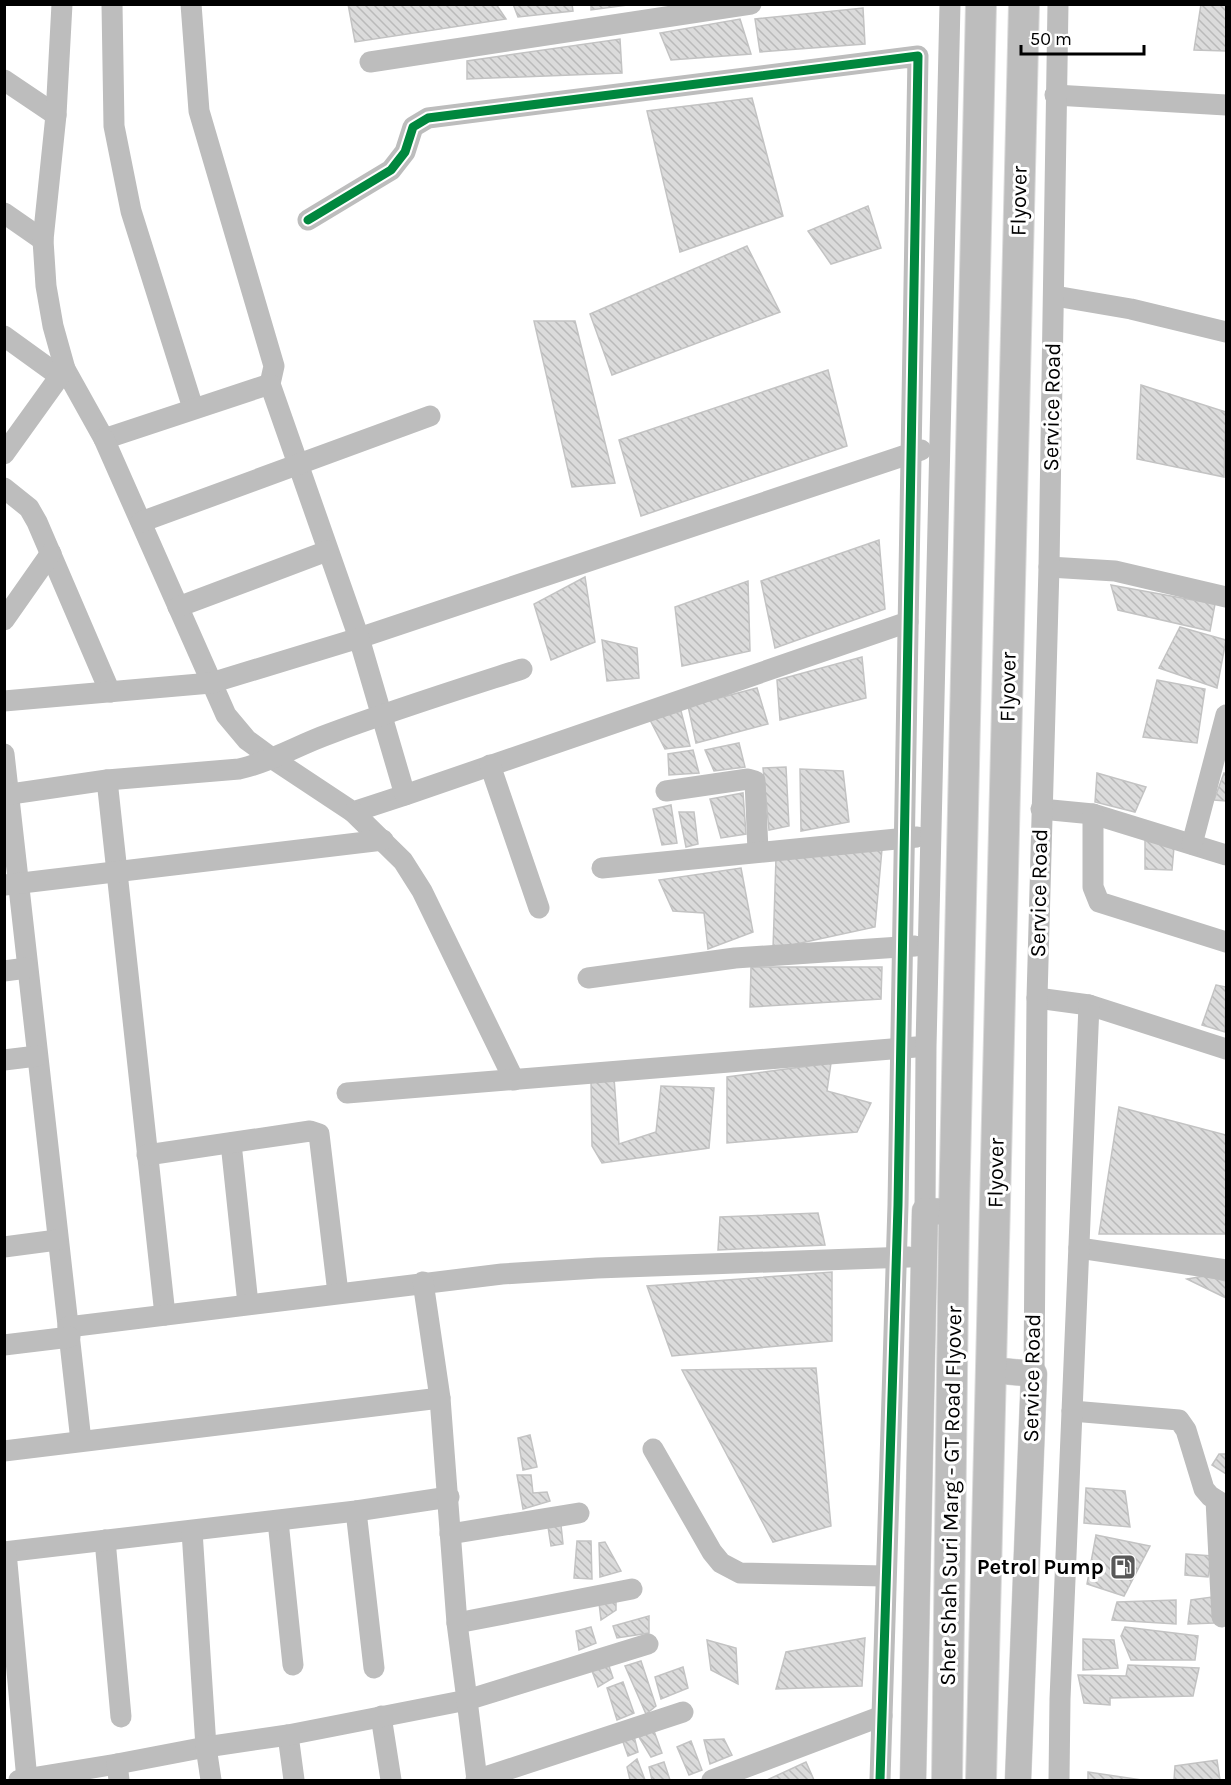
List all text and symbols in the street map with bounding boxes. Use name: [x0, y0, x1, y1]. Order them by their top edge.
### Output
scale bar: [1021, 18, 1144, 56]
text: 50 m: [1030, 28, 1072, 50]
street label: Flyover: [1005, 166, 1033, 236]
street label: Service Road: [1038, 342, 1066, 472]
street label: Flyover: [994, 652, 1022, 722]
street label: Service Road: [1025, 828, 1053, 958]
street label: Flyover: [982, 1138, 1010, 1208]
street label: Sher Shah Suri Marg - GT Road Flyover: [935, 1306, 967, 1686]
street label: Service Road: [1018, 1313, 1046, 1443]
fuel station icon: Petrol Pump: [1108, 1552, 1138, 1582]
place label: Petrol Pump: [977, 1554, 1104, 1580]

